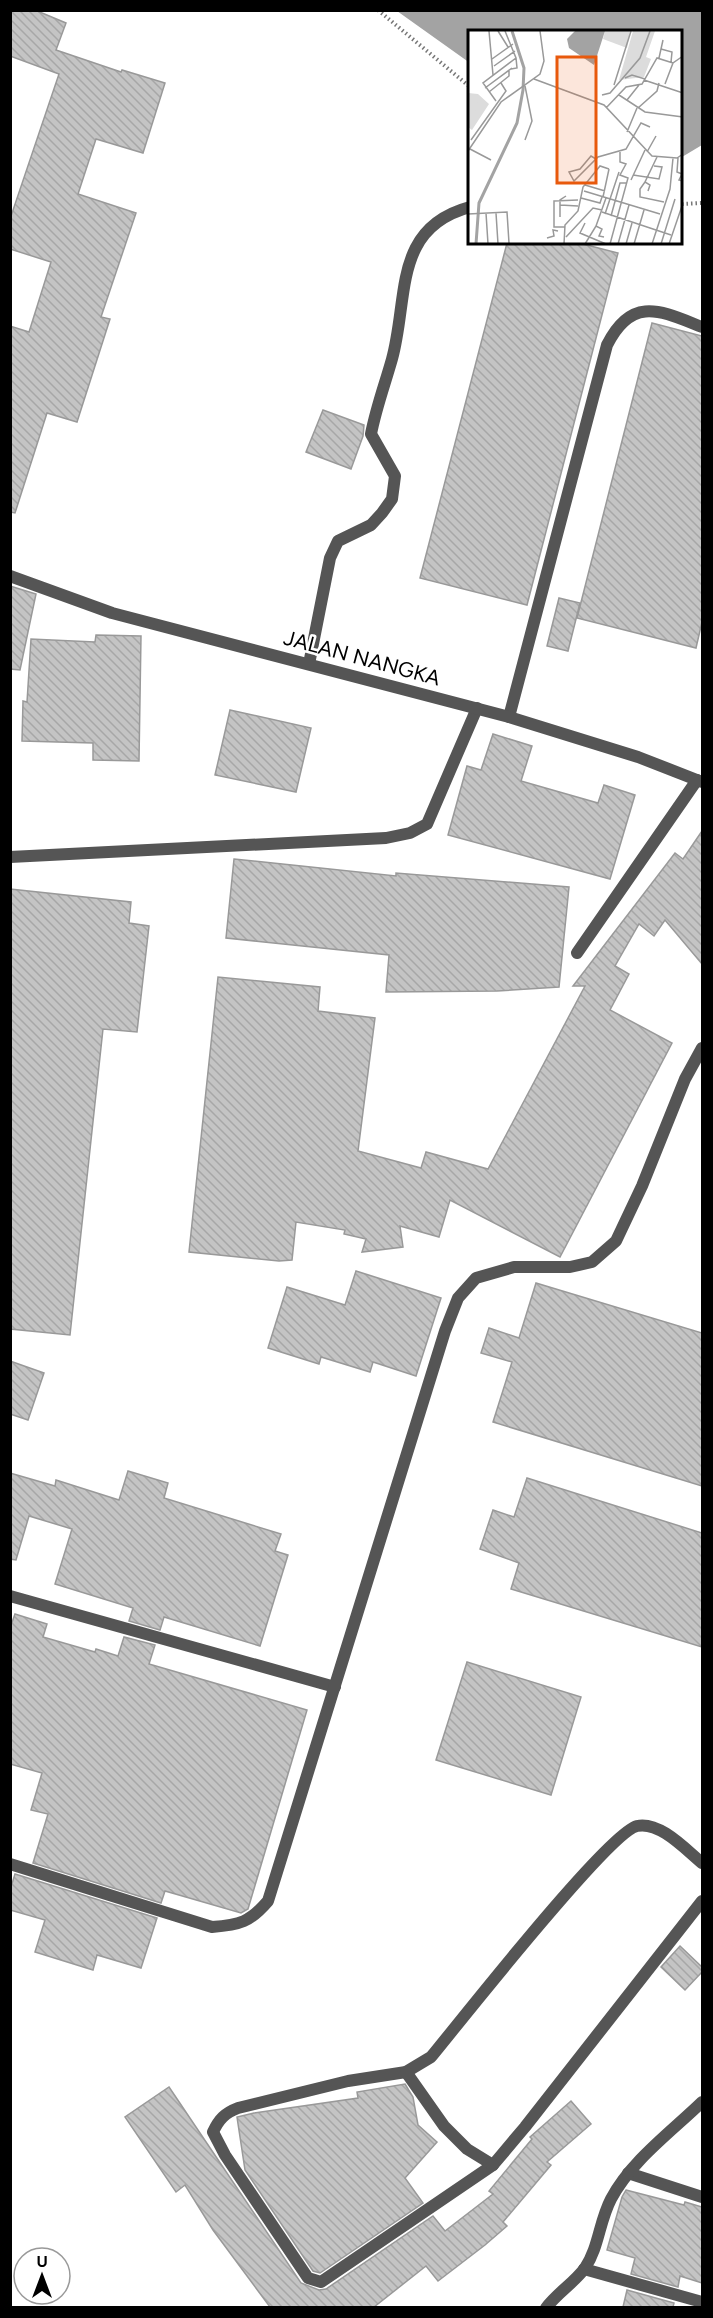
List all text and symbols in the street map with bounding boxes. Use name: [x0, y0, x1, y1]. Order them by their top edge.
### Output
inset map: [468, 30, 683, 244]
street label: JALAN NANGKA: [281, 625, 443, 690]
north arrow: [12, 2246, 72, 2306]
text: U: [36, 2252, 48, 2271]

